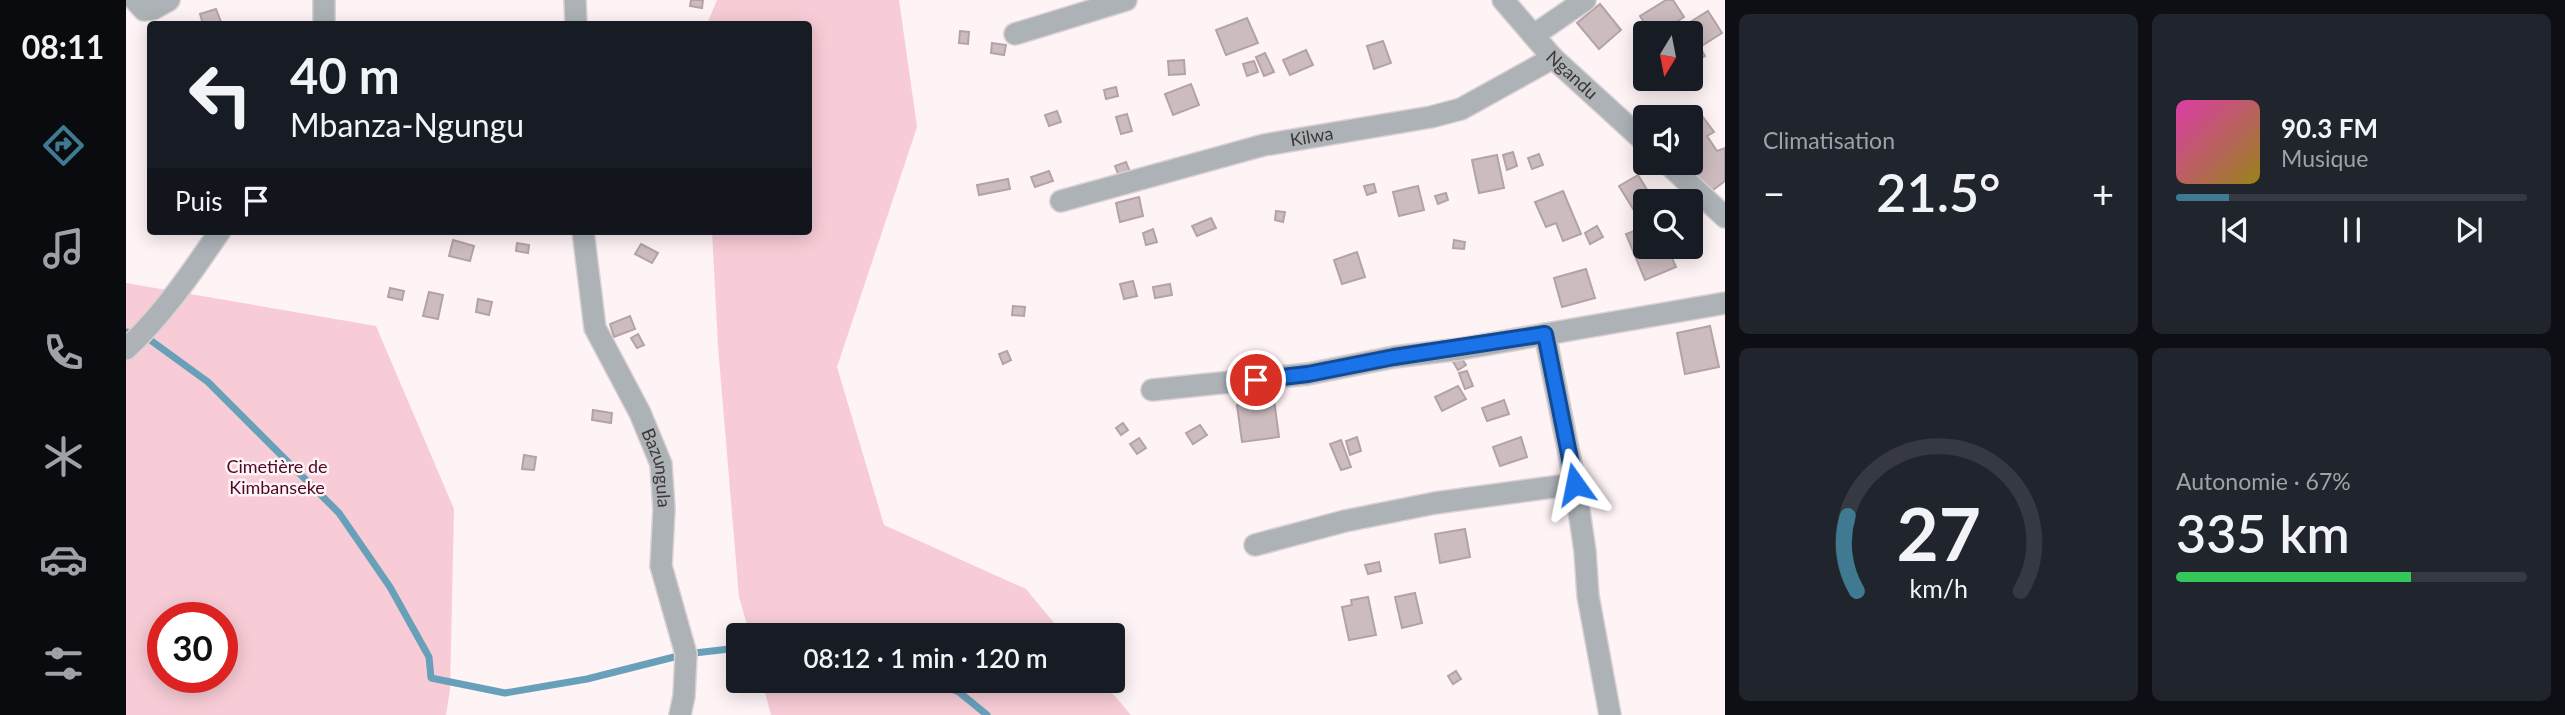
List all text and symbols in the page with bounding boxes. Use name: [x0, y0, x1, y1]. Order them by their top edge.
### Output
north arrow: [1633, 21, 1703, 91]
map controls: [1633, 21, 1703, 259]
text: 08:11: [22, 27, 104, 66]
street label: Ngandu: [1542, 45, 1603, 103]
text: 40 m: [290, 46, 400, 104]
icon: left: [175, 49, 266, 140]
text: Mbanza-Ngungu: [290, 105, 524, 144]
button: sound: [1633, 105, 1703, 175]
text: 90.3 FM: [2281, 112, 2378, 144]
icon: directions: [39, 121, 88, 170]
street label: Kilwa: [1288, 122, 1335, 150]
text: Climatisation: [1763, 126, 1895, 154]
text: Musique: [2281, 144, 2368, 172]
text: 21.5°: [1876, 161, 2001, 223]
text: −: [1763, 170, 1785, 216]
text: +: [2092, 170, 2114, 216]
icon: arrive: [237, 182, 275, 220]
text: Puis: [175, 185, 223, 217]
button: search: [1633, 189, 1703, 259]
icon: previous: [2216, 211, 2254, 249]
icon: pause: [2333, 211, 2371, 249]
icon: next: [2450, 211, 2488, 249]
icon: music: [39, 224, 88, 273]
icon: phone: [39, 328, 88, 377]
pin: [1226, 350, 1286, 410]
icon: arrive: [1237, 361, 1275, 399]
street label: Bazungula: [637, 425, 676, 508]
icon: climate: [39, 432, 88, 481]
position arrow: [1538, 447, 1612, 521]
park label: Cimetière de Kimbanseke: [226, 455, 328, 498]
text: Autonomie · 67%: [2176, 467, 2351, 495]
text: 27: [1896, 489, 1981, 577]
text: 335 km: [2176, 502, 2350, 564]
icon: car: [39, 535, 88, 584]
text: km/h: [1909, 572, 1968, 602]
speed limit sign: 30: [147, 602, 238, 693]
icon: filters: [39, 639, 88, 688]
text: 08:12 · 1 min · 120 m: [803, 642, 1048, 674]

